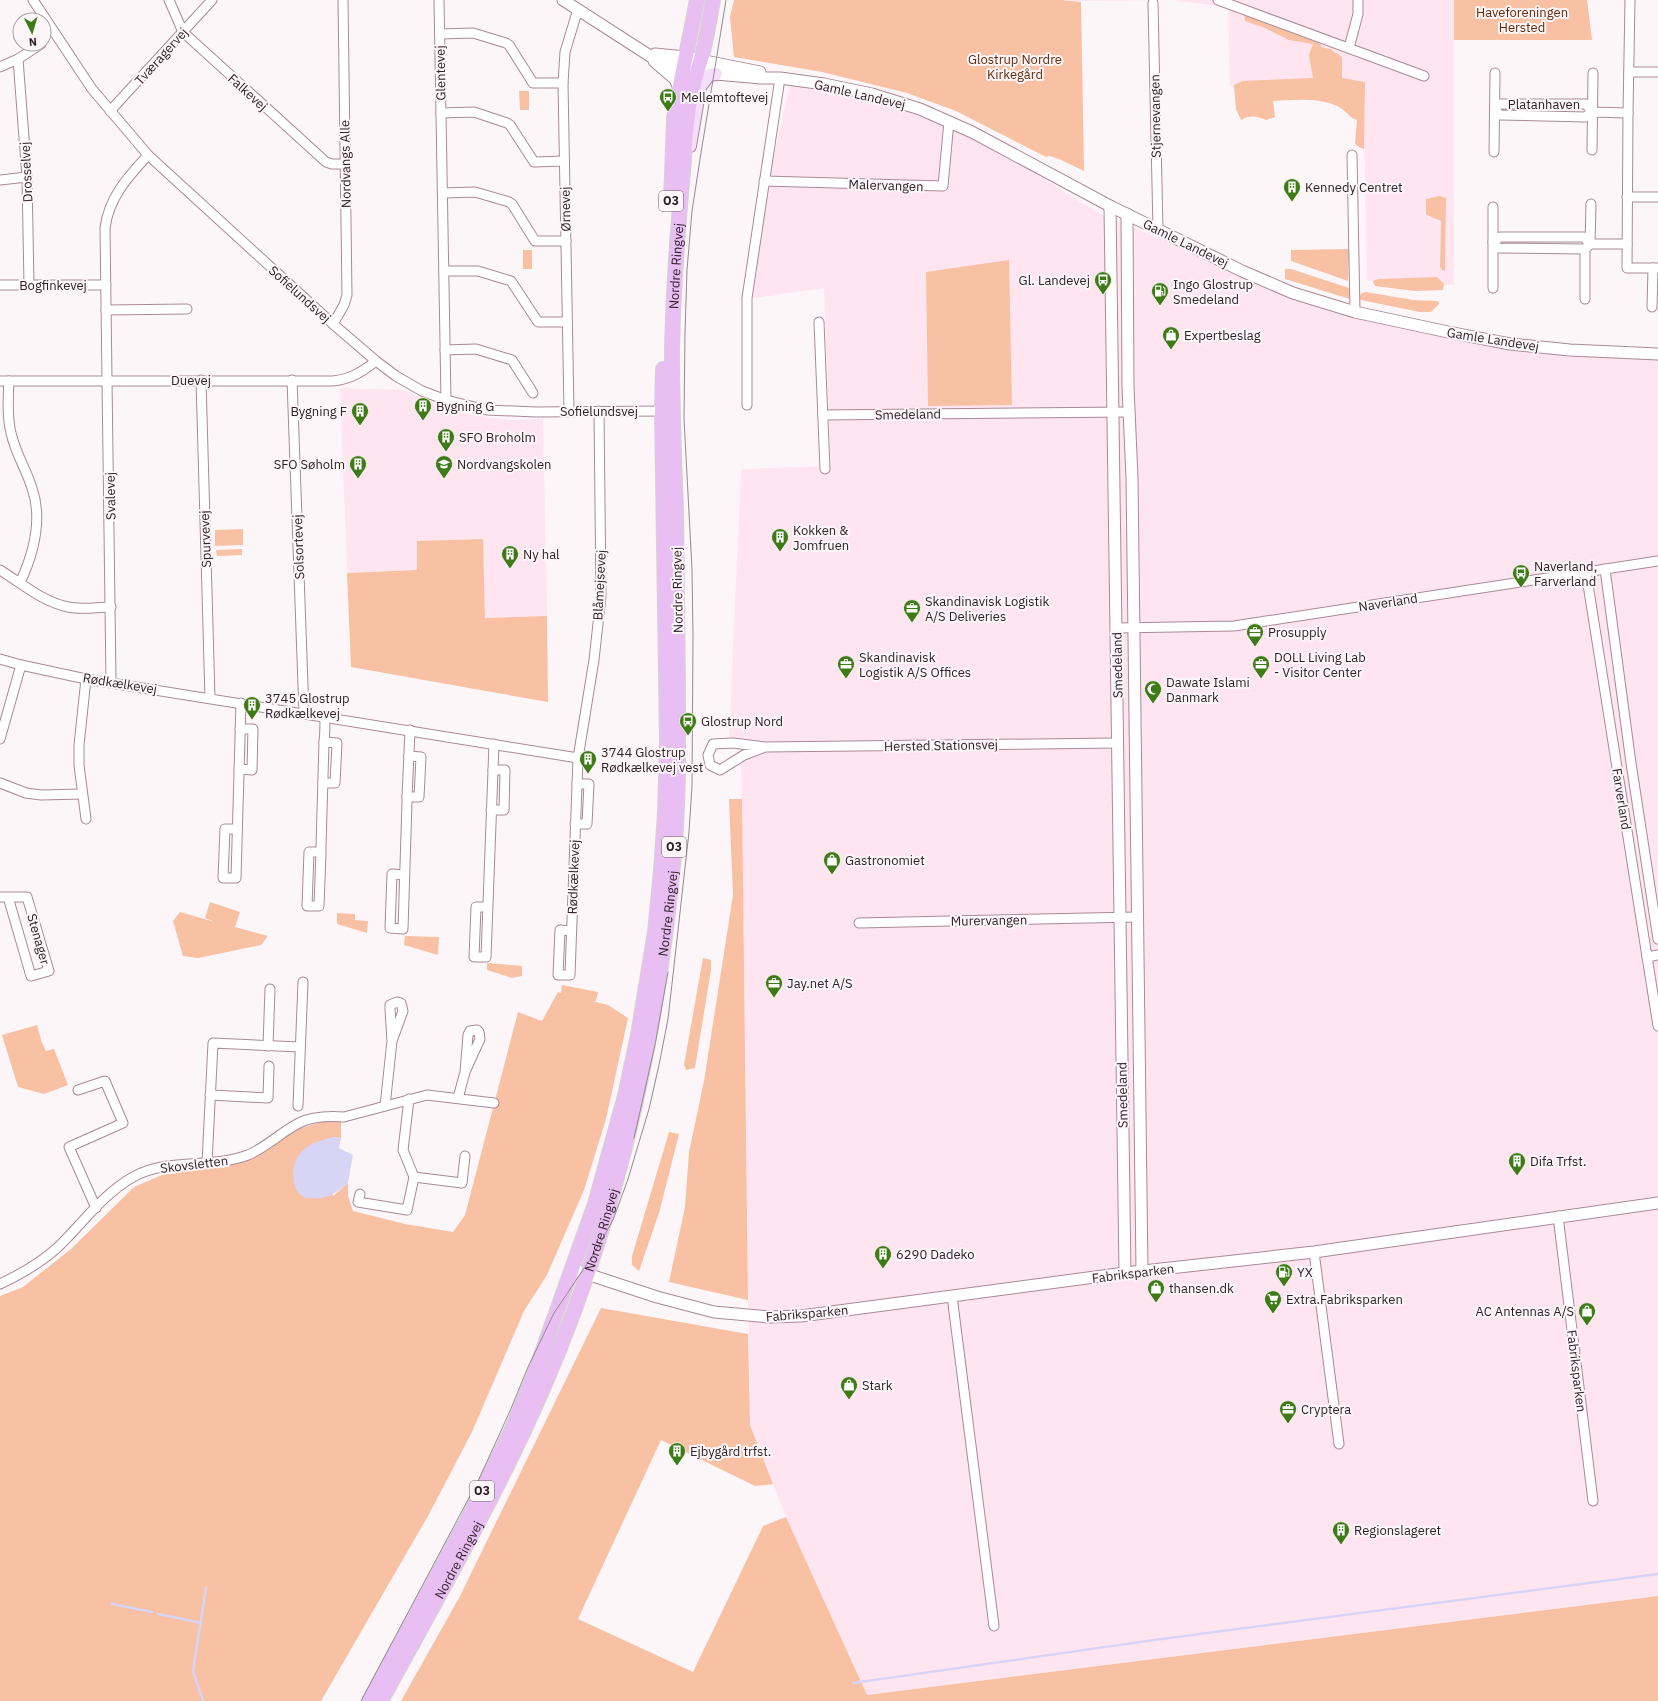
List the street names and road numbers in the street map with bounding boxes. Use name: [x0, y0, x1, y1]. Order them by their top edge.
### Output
street label: Tværagervej: [131, 24, 192, 89]
street label: Glentevej: [432, 45, 449, 101]
street label: Falkevej: [224, 70, 271, 115]
street label: Stjernevangen: [1146, 74, 1165, 158]
street label: Gamle Landevej: [813, 76, 907, 113]
street label: Platanhaven: [1508, 96, 1580, 113]
street label: Nordvangs Alle: [336, 120, 355, 208]
street label: Drosselvej: [16, 141, 37, 203]
street label: Malervangen: [848, 176, 924, 195]
street label: Ørnevej: [557, 186, 574, 232]
road number: O3: [659, 191, 683, 211]
street label: Gamle Landevej: [1140, 215, 1231, 272]
street label: Nordre Ringvej: [665, 222, 688, 309]
street label: Sofielundsvej: [265, 262, 334, 327]
street label: Bogfinkevej: [19, 277, 87, 294]
street label: Gamle Landevej: [1446, 324, 1540, 355]
street label: Duevej: [171, 372, 211, 389]
street label: Sofielundsvej: [560, 403, 638, 420]
street label: Smedeland: [875, 405, 941, 424]
street label: Svalevej: [102, 472, 119, 520]
street label: Spurvevej: [196, 510, 215, 568]
street label: Solsortevej: [289, 514, 308, 580]
street label: Nordre Ringvej: [668, 547, 687, 633]
street label: Blåmejsevej: [589, 549, 610, 621]
street label: Naverland: [1357, 589, 1419, 616]
street label: Smedeland: [1108, 632, 1127, 698]
street label: Rødkælkevej: [82, 669, 158, 698]
street label: Hersted Stationsvej: [884, 736, 998, 755]
street label: Farverland: [1608, 767, 1635, 831]
road number: O3: [662, 837, 686, 857]
street label: Rødkælkevej: [564, 839, 583, 915]
street label: Nordre Ringvej: [654, 870, 681, 957]
street label: Murervangen: [951, 911, 1027, 930]
street label: Stenager: [23, 912, 54, 967]
street label: Smedeland: [1113, 1062, 1132, 1128]
street label: Skovsletten: [159, 1152, 229, 1177]
street label: Nordre Ringvej: [581, 1187, 622, 1274]
street label: Fabriksparken: [1091, 1260, 1175, 1287]
street label: Fabriksparken: [765, 1301, 849, 1326]
street label: Fabriksparken: [1563, 1329, 1590, 1413]
road number: O3: [470, 1481, 494, 1501]
street label: Nordre Ringvej: [431, 1518, 487, 1602]

